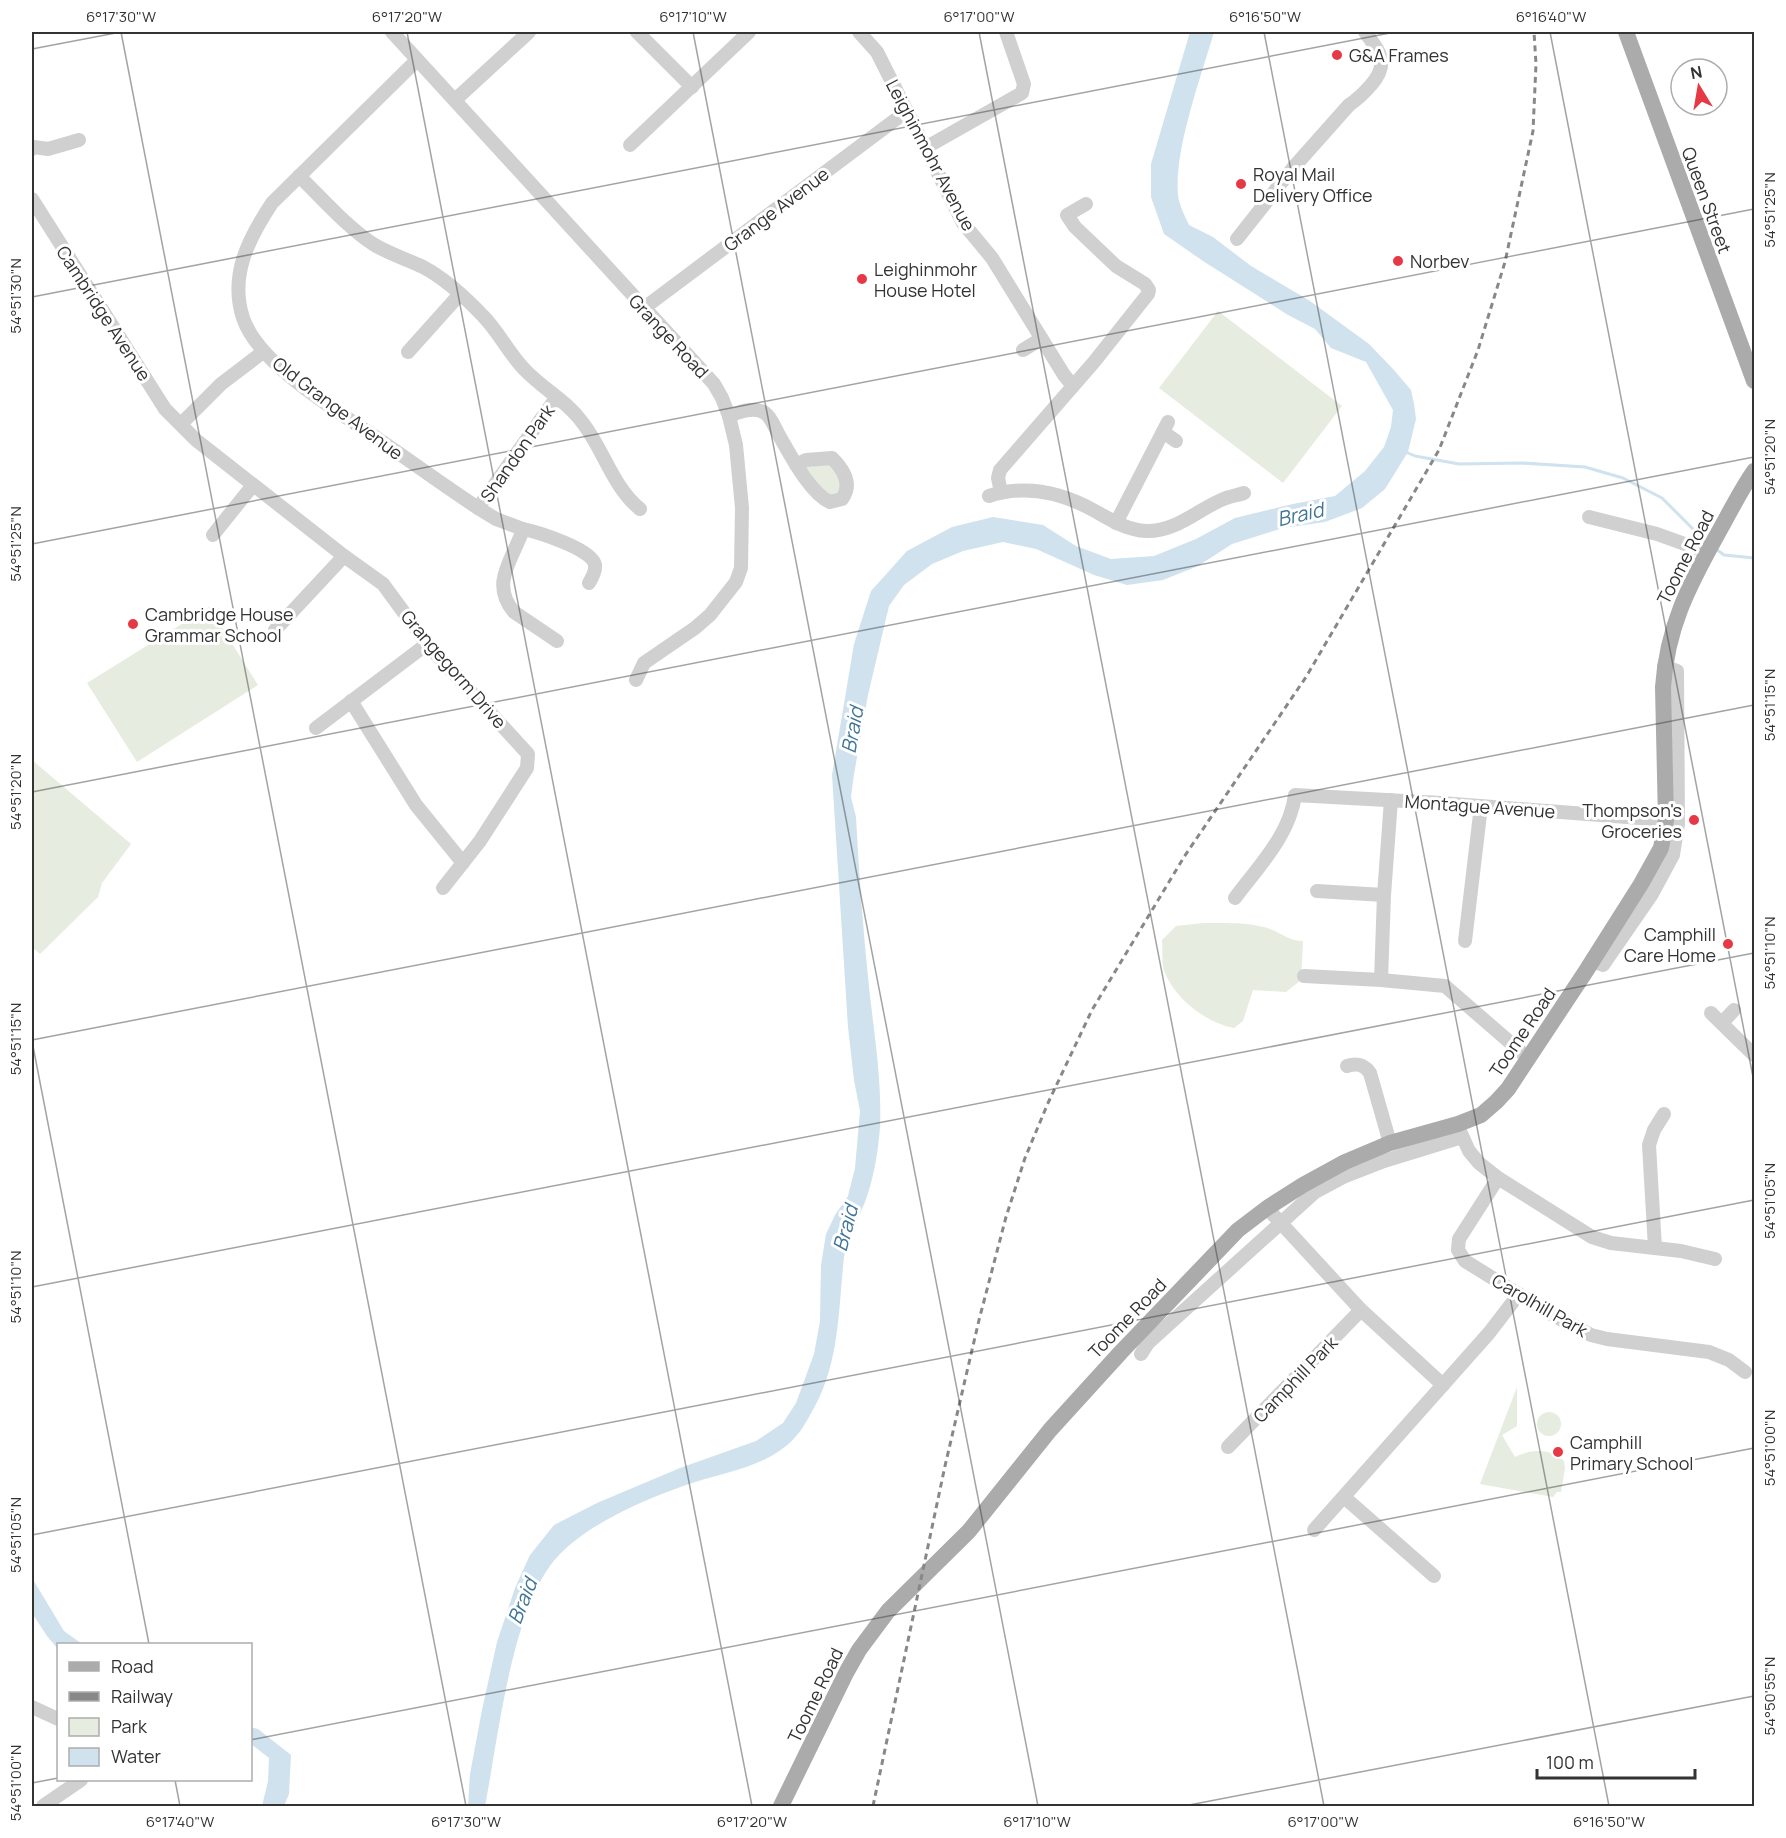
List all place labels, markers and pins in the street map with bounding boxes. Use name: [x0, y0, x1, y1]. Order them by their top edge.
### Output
place label: G&A Frames: [1349, 43, 1449, 67]
marker: G&A Frames: [1330, 48, 1344, 62]
place label: Royal Mail Delivery Office: [1253, 162, 1372, 207]
marker: Royal Mail Delivery Office: [1234, 177, 1248, 191]
place label: Norbev: [1410, 249, 1469, 273]
marker: Norbev: [1391, 254, 1405, 268]
place label: Leighinmohr House Hotel: [874, 257, 978, 302]
marker: Leighinmohr House Hotel: [855, 272, 869, 286]
place label: Cambridge House Grammar School: [145, 602, 294, 647]
marker: Cambridge House Grammar School: [126, 617, 140, 631]
place label: Thompson's Groceries: [1582, 798, 1682, 843]
marker: Thompson's Groceries: [1687, 813, 1701, 827]
place label: Camphill Care Home: [1624, 922, 1716, 967]
marker: Camphill Care Home: [1721, 937, 1735, 951]
place label: Camphill Primary School: [1570, 1430, 1694, 1475]
marker: Camphill Primary School: [1551, 1445, 1565, 1459]

